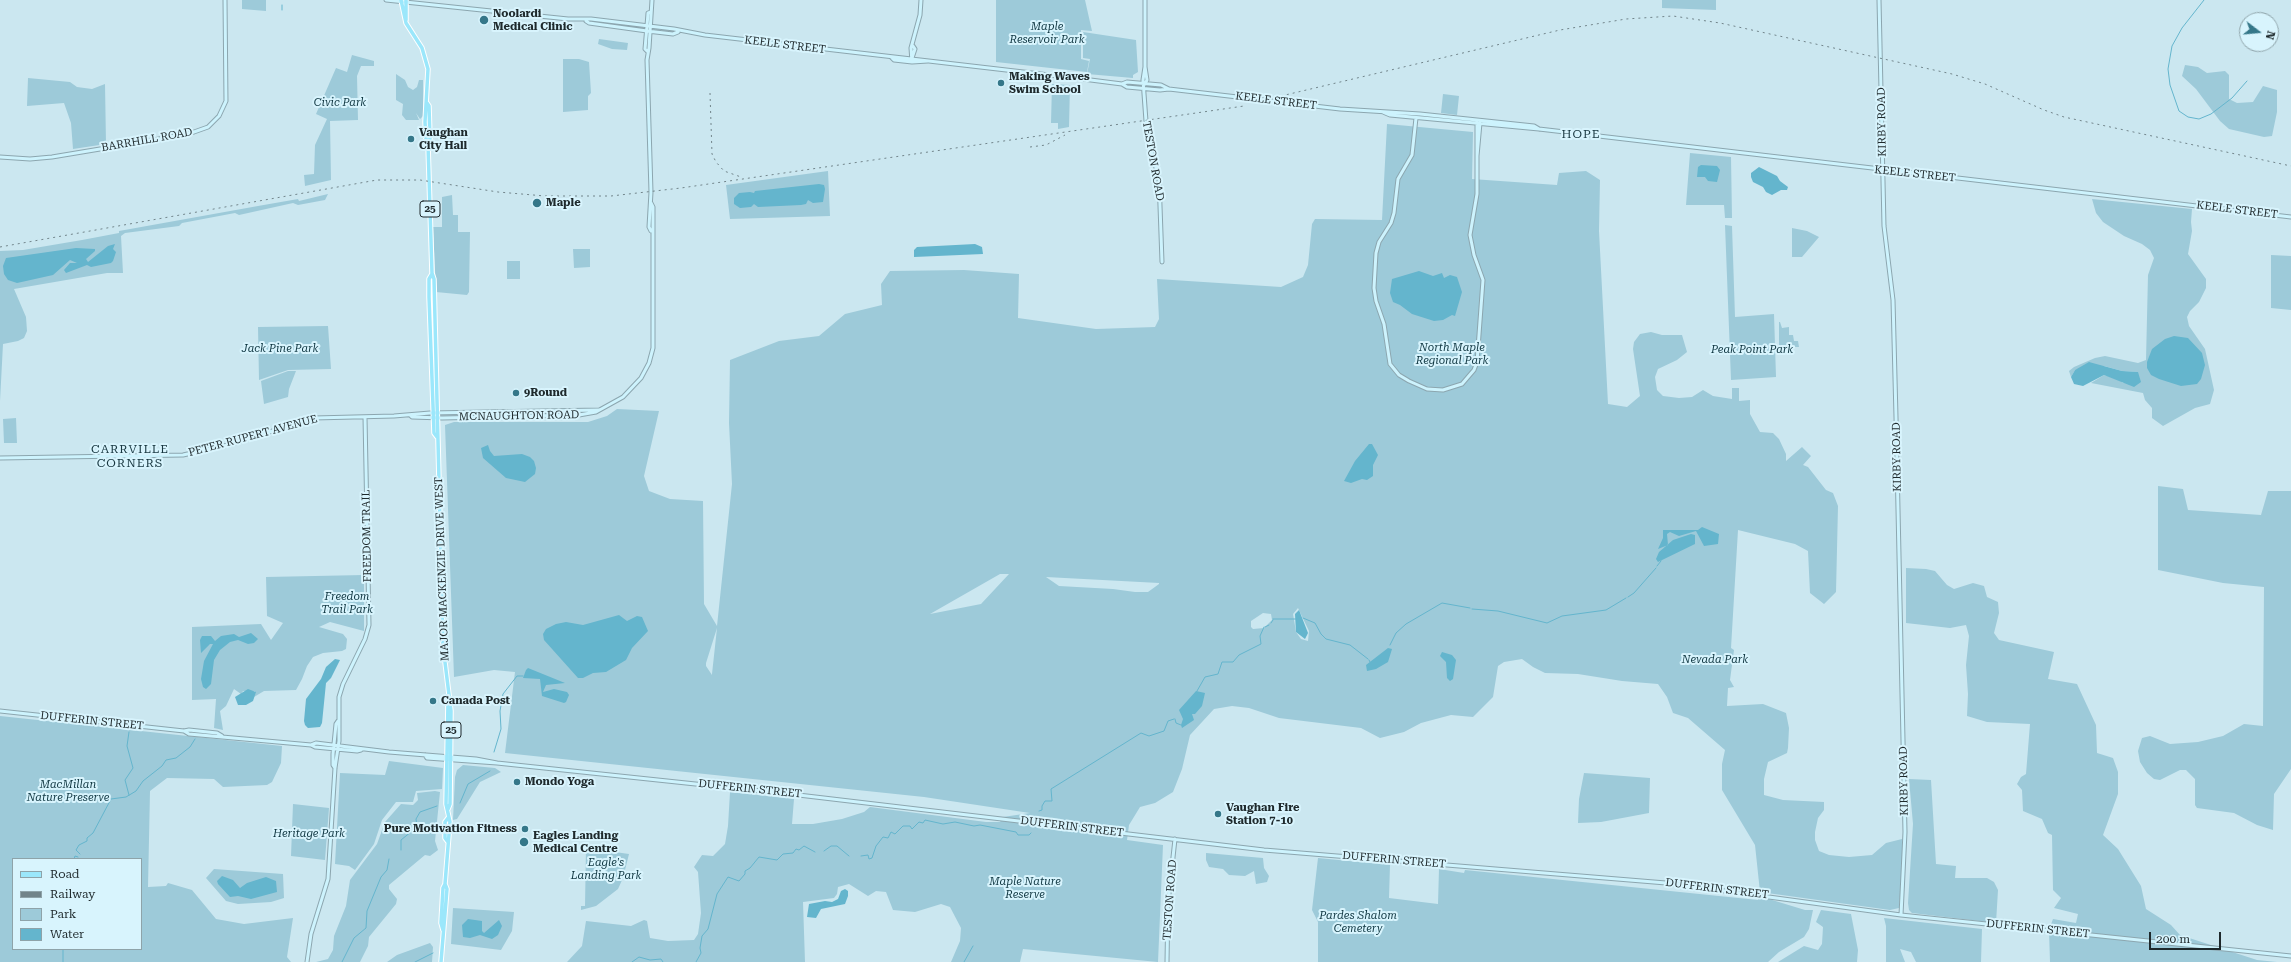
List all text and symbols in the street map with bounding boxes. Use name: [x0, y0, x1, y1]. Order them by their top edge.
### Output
place label: Noolardi Medical Clinic: [493, 7, 573, 33]
north arrow: [2239, 12, 2279, 52]
marker: Noolardi Medical Clinic: [478, 14, 490, 26]
park label: Maple Reservoir Park: [1009, 20, 1085, 46]
text: N: [2263, 29, 2277, 41]
street label: KEELE STREET: [744, 33, 826, 57]
place label: Making Waves Swim School: [1009, 70, 1090, 96]
marker: Making Waves Swim School: [996, 78, 1006, 88]
street label: KIRBY ROAD: [1875, 87, 1889, 157]
street label: KEELE STREET: [1235, 89, 1317, 113]
park label: Civic Park: [314, 96, 366, 110]
street label: TESTON ROAD: [1139, 120, 1167, 202]
street label: BARRHILL ROAD: [100, 125, 194, 155]
place label: Vaughan City Hall: [419, 126, 468, 152]
district label: HOPE: [1562, 127, 1600, 141]
marker: Vaughan City Hall: [406, 134, 416, 144]
street label: KEELE STREET: [1874, 163, 1956, 185]
place label: Maple: [546, 196, 581, 210]
marker: Maple: [531, 197, 543, 209]
street label: KEELE STREET: [2196, 198, 2278, 222]
road number: 25: [420, 201, 440, 217]
park label: North Maple Regional Park: [1416, 341, 1488, 367]
park label: Jack Pine Park: [242, 342, 318, 356]
park label: Peak Point Park: [1711, 343, 1793, 357]
place label: 9Round: [524, 386, 567, 400]
marker: 9Round: [511, 388, 521, 398]
street label: MCNAUGHTON ROAD: [459, 408, 579, 424]
street label: PETER RUPERT AVENUE: [187, 412, 319, 460]
street label: KIRBY ROAD: [1890, 422, 1904, 492]
district label: CARRVILLE CORNERS: [91, 442, 169, 470]
street label: MAJOR MACKENZIE DRIVE WEST: [432, 477, 452, 661]
street label: FREEDOM TRAIL: [360, 490, 374, 582]
park label: Freedom Trail Park: [321, 590, 373, 616]
park label: Nevada Park: [1682, 653, 1748, 667]
place label: Canada Post: [441, 694, 510, 708]
marker: Canada Post: [428, 696, 438, 706]
street label: DUFFERIN STREET: [40, 709, 144, 733]
road number: 25: [441, 722, 461, 738]
street label: KIRBY ROAD: [1897, 746, 1911, 816]
place label: Mondo Yoga: [525, 775, 594, 789]
marker: Mondo Yoga: [512, 777, 522, 787]
street label: DUFFERIN STREET: [698, 777, 802, 801]
park label: MacMillan Nature Preserve: [27, 778, 109, 804]
place label: Vaughan Fire Station 7-10: [1226, 801, 1300, 827]
marker: Vaughan Fire Station 7-10: [1213, 809, 1223, 819]
street label: DUFFERIN STREET: [1020, 814, 1124, 840]
place label: Pure Motivation Fitness: [384, 822, 517, 836]
marker: Pure Motivation Fitness: [520, 824, 530, 834]
park label: Heritage Park: [273, 827, 345, 841]
place label: Eagles Landing Medical Centre: [533, 829, 618, 855]
marker: Eagles Landing Medical Centre: [518, 836, 530, 848]
street label: DUFFERIN STREET: [1342, 849, 1446, 871]
park label: Eagle's Landing Park: [571, 856, 641, 882]
legend: [12, 858, 142, 950]
street label: TESTON ROAD: [1161, 859, 1179, 941]
text: Road: [50, 867, 79, 881]
park label: Maple Nature Reserve: [989, 875, 1061, 901]
street label: DUFFERIN STREET: [1665, 876, 1769, 902]
text: Railway: [50, 887, 95, 901]
text: Park: [50, 907, 76, 921]
park label: Pardes Shalom Cemetery: [1319, 909, 1397, 935]
street label: DUFFERIN STREET: [1986, 917, 2090, 941]
scale bar: [2151, 924, 2223, 950]
text: Water: [50, 927, 84, 941]
text: 200 m: [2156, 932, 2190, 946]

